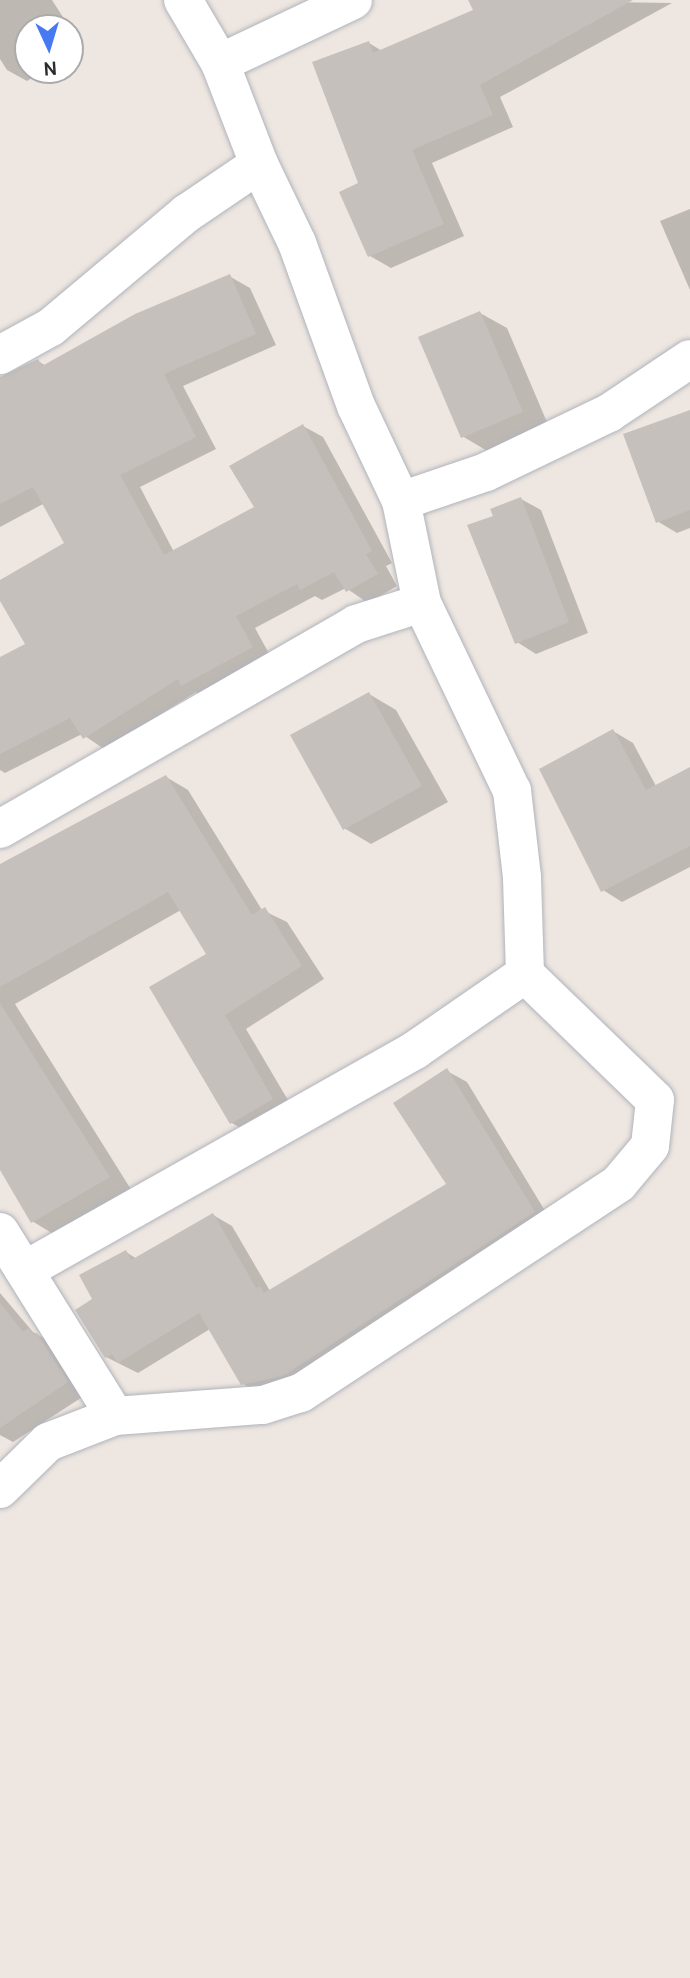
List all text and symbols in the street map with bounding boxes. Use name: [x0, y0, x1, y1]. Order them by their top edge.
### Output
north arrow: [14, 14, 84, 84]
text: N: [43, 57, 58, 80]

